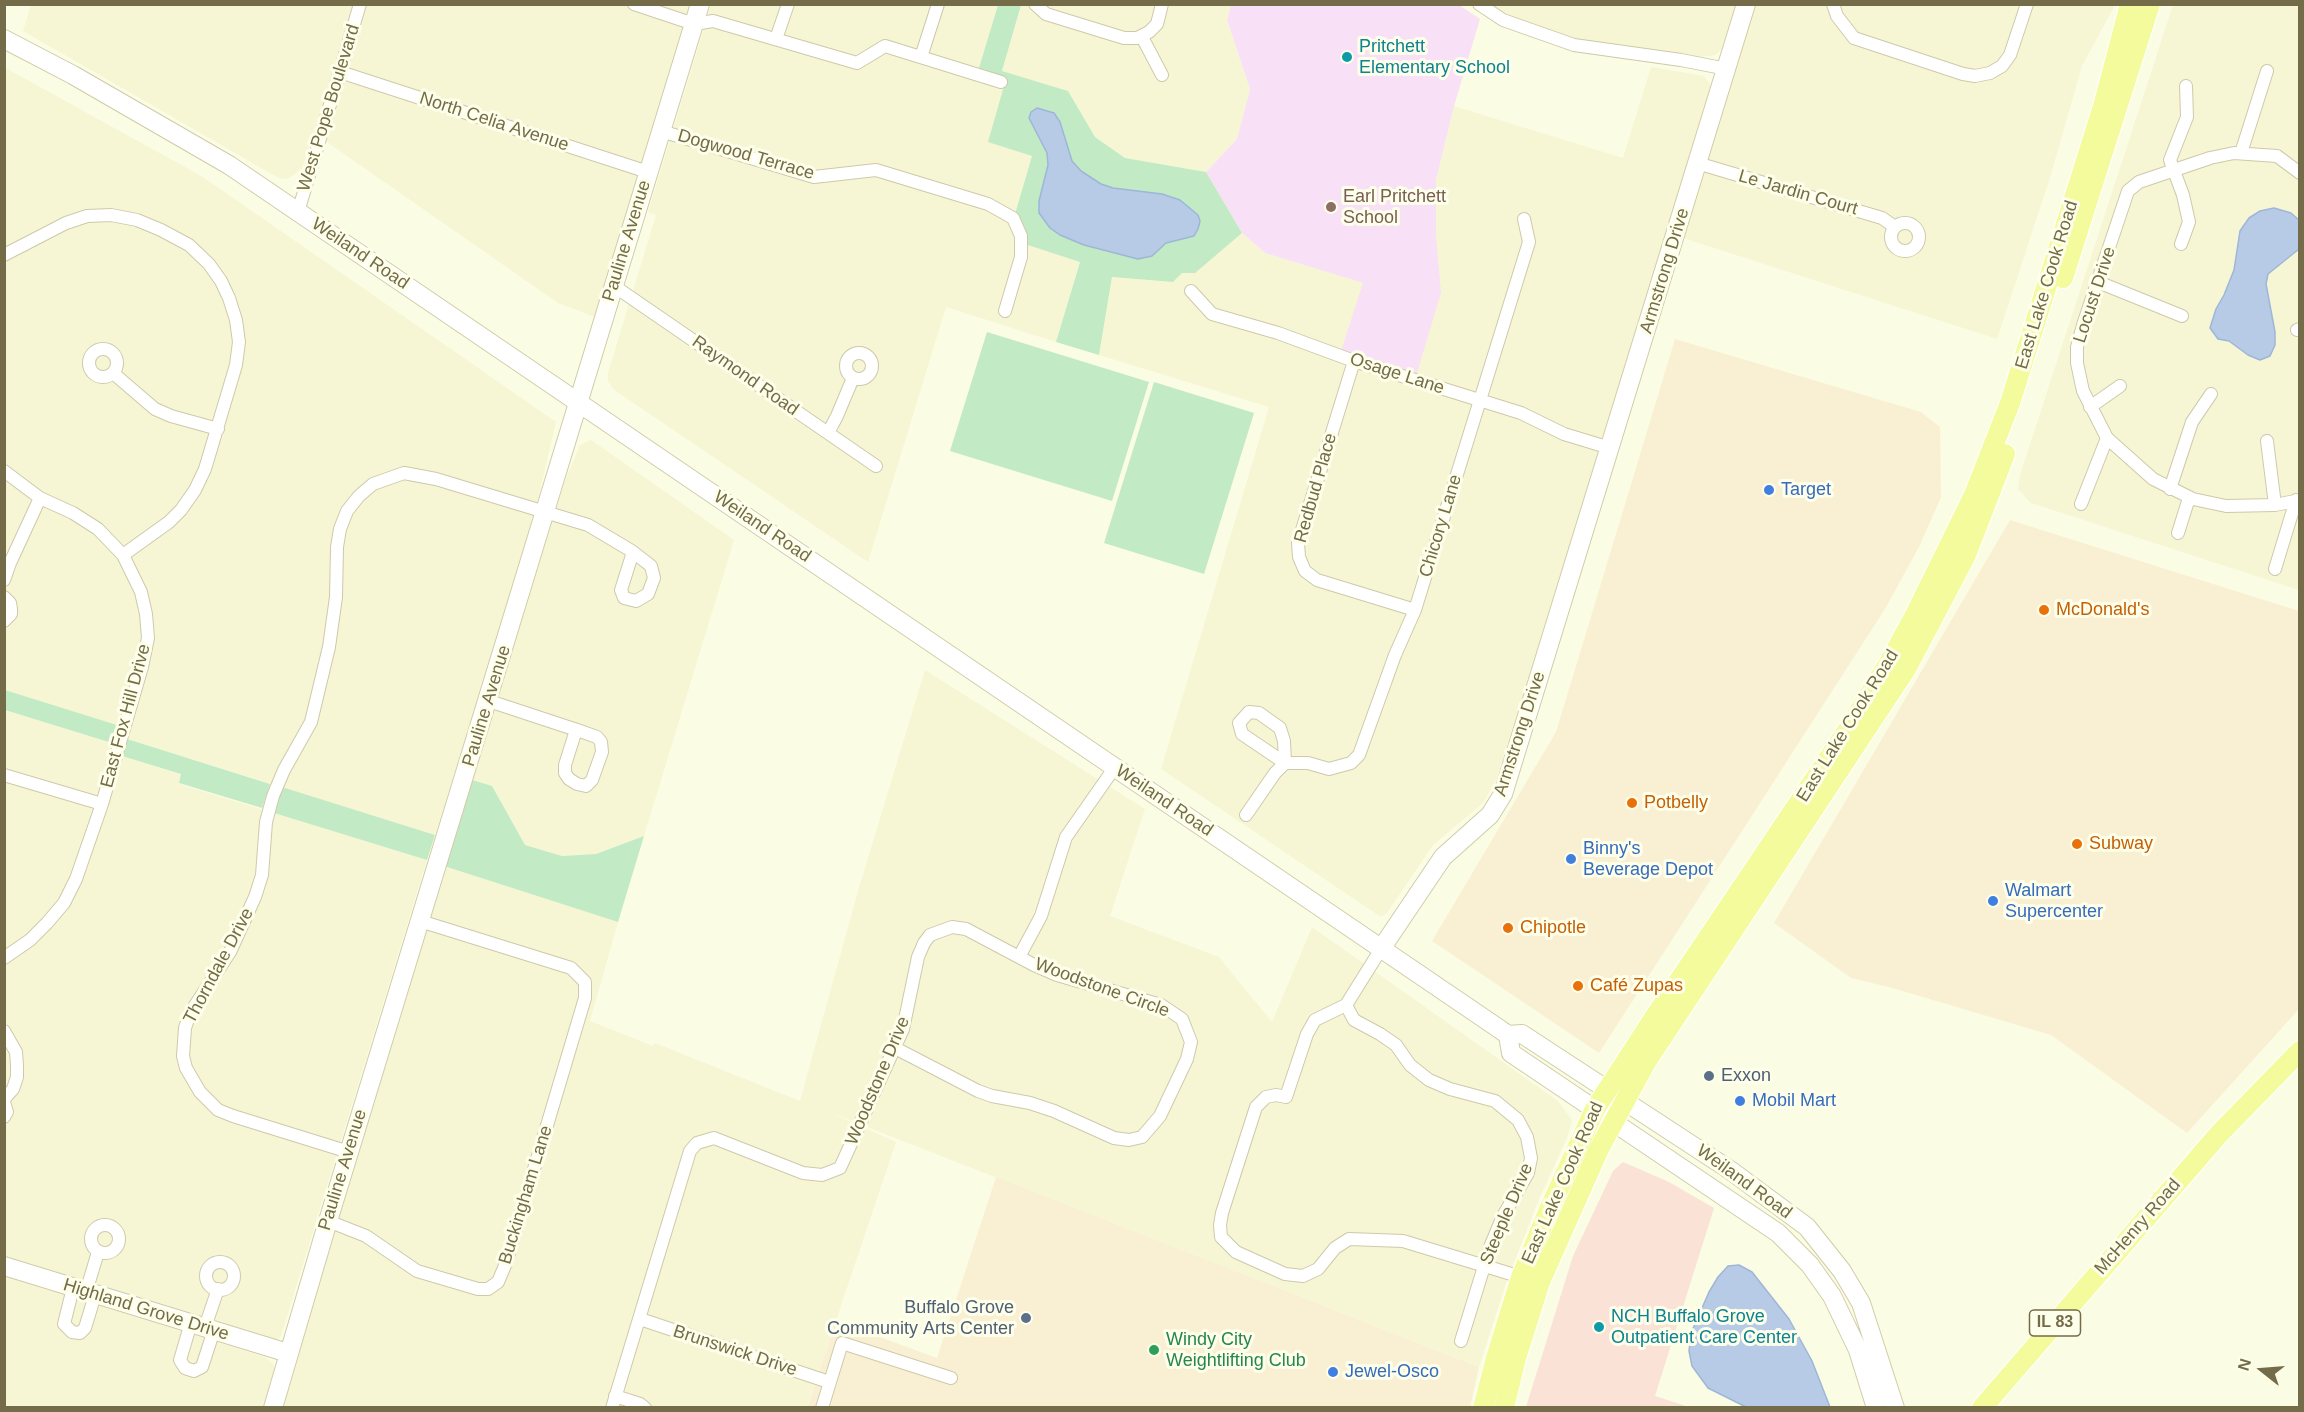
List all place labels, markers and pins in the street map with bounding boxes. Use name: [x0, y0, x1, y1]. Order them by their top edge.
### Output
place label: Pritchett Elementary School: [1359, 36, 1510, 78]
marker: Pritchett Elementary School: [1340, 50, 1354, 64]
place label: Earl Pritchett School: [1343, 186, 1446, 228]
marker: Earl Pritchett School: [1324, 200, 1338, 214]
place label: Target: [1781, 479, 1831, 501]
marker: Target: [1762, 483, 1776, 497]
place label: McDonald's: [2056, 599, 2149, 621]
marker: McDonald's: [2037, 603, 2051, 617]
place label: Potbelly: [1644, 792, 1708, 814]
marker: Potbelly: [1625, 796, 1639, 810]
place label: Subway: [2089, 833, 2153, 855]
marker: Subway: [2070, 837, 2084, 851]
place label: Binny's Beverage Depot: [1583, 838, 1713, 880]
marker: Binny's Beverage Depot: [1564, 852, 1578, 866]
place label: Walmart Supercenter: [2005, 880, 2103, 922]
marker: Walmart Supercenter: [1986, 894, 2000, 908]
place label: Chipotle: [1520, 917, 1586, 939]
marker: Chipotle: [1501, 921, 1515, 935]
place label: Café Zupas: [1590, 975, 1683, 997]
marker: Café Zupas: [1571, 979, 1585, 993]
place label: Exxon: [1721, 1065, 1771, 1087]
marker: Exxon: [1702, 1069, 1716, 1083]
place label: Mobil Mart: [1752, 1090, 1836, 1112]
marker: Mobil Mart: [1733, 1094, 1747, 1108]
place label: Buffalo Grove Community Arts Center: [827, 1297, 1014, 1340]
place label: NCH Buffalo Grove Outpatient Care Center: [1611, 1306, 1797, 1348]
marker: Buffalo Grove Community Arts Center: [1019, 1311, 1033, 1325]
marker: NCH Buffalo Grove Outpatient Care Center: [1592, 1320, 1606, 1334]
place label: Windy City Weightlifting Club: [1166, 1329, 1306, 1372]
marker: Windy City Weightlifting Club: [1147, 1343, 1161, 1357]
place label: Jewel-Osco: [1345, 1361, 1439, 1383]
marker: Jewel-Osco: [1326, 1365, 1340, 1379]

